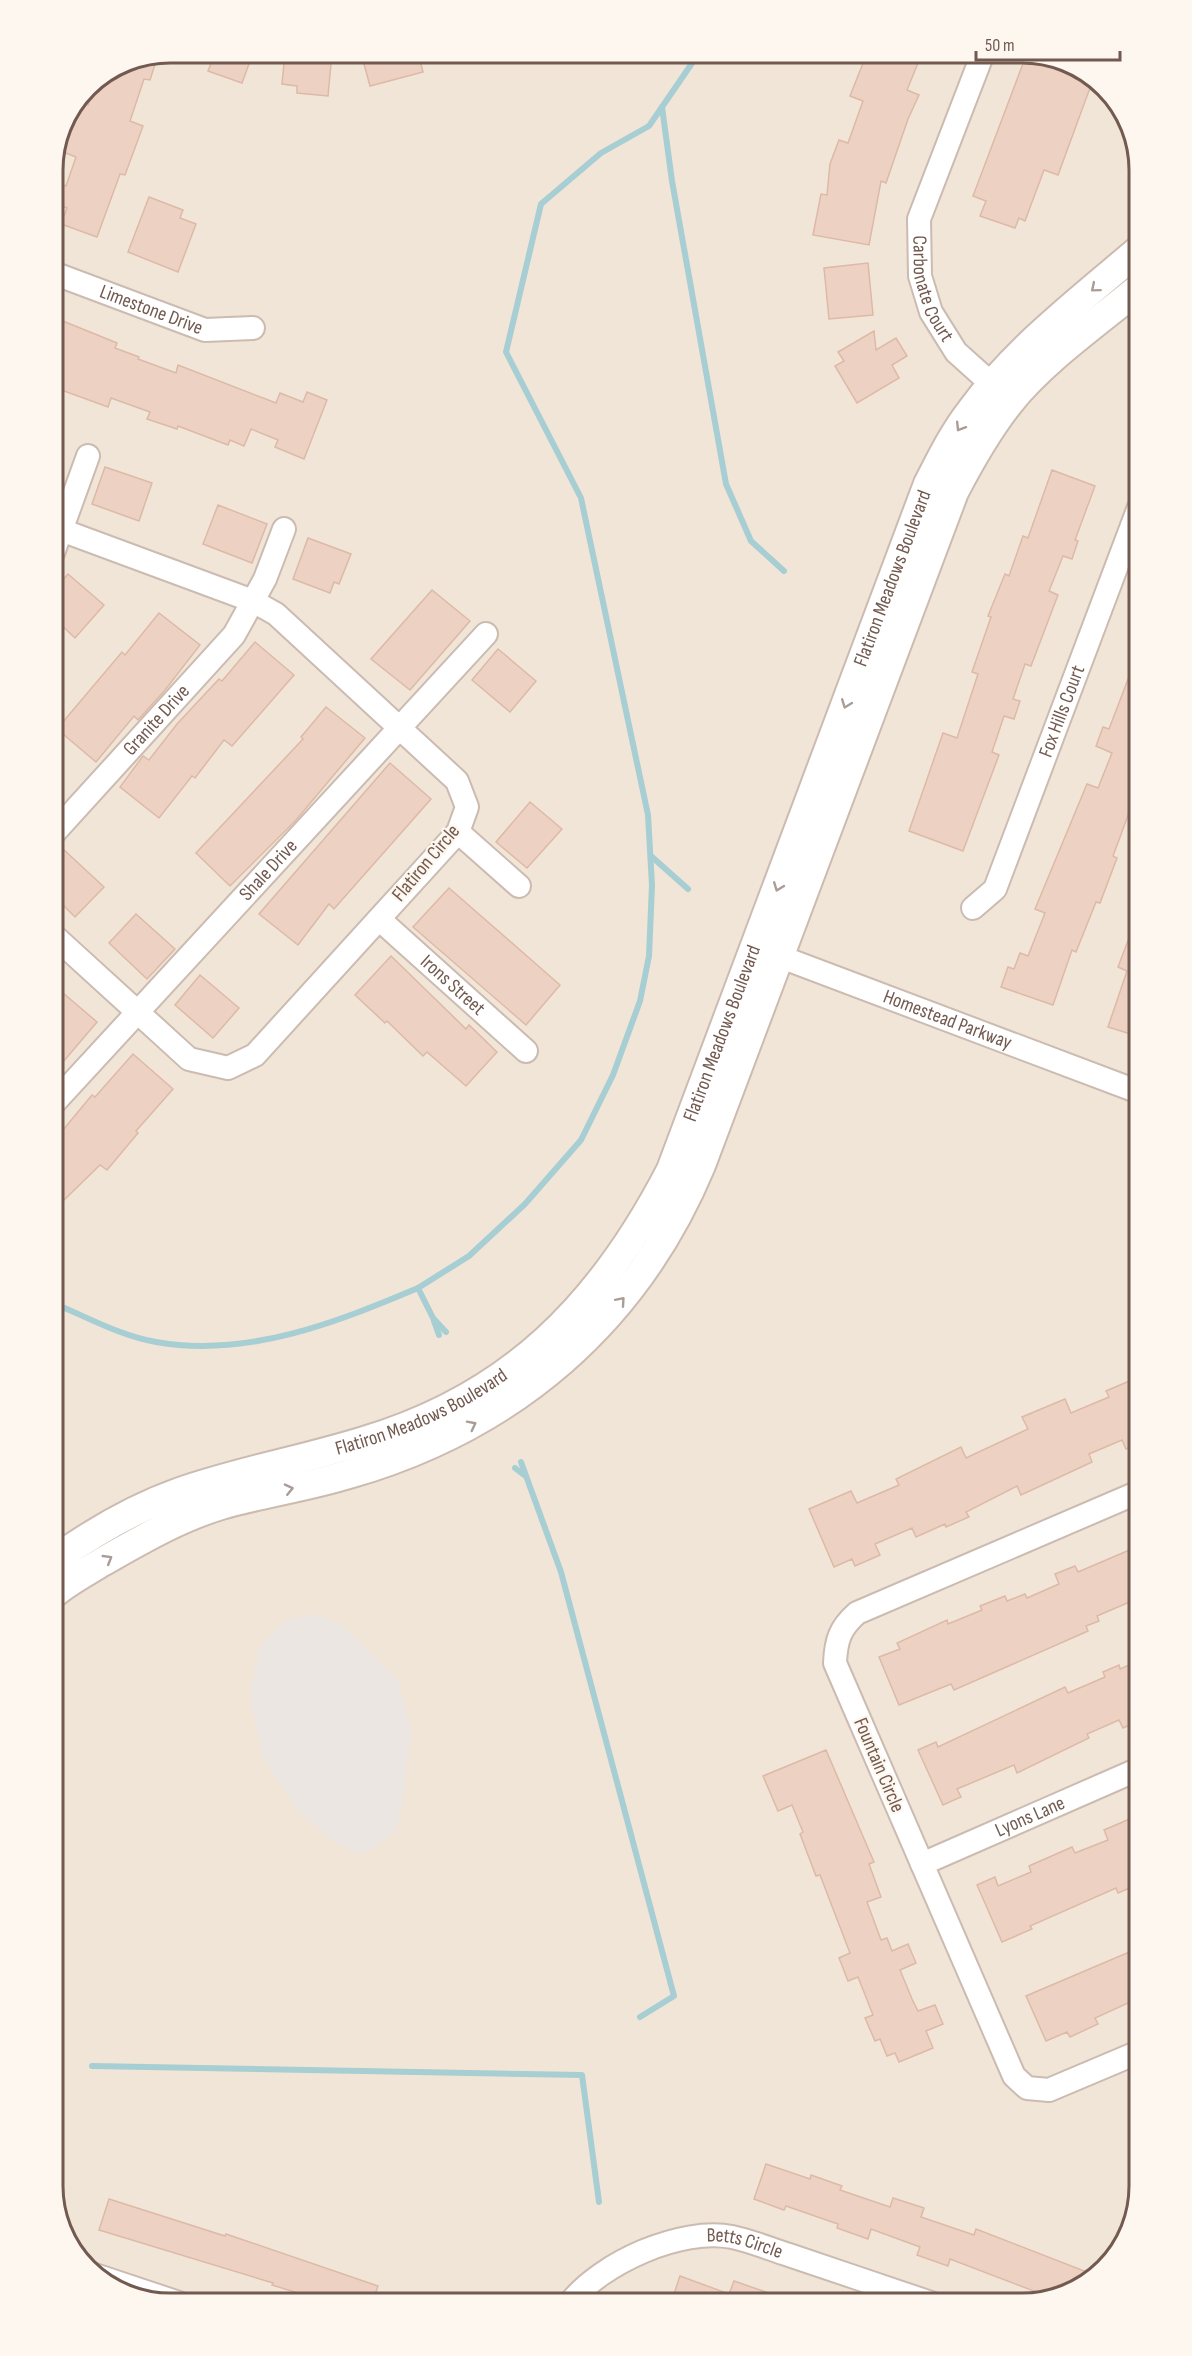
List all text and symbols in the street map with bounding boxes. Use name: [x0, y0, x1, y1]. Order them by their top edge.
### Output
scale bar: [976, 24, 1120, 62]
text: 50 m: [985, 35, 1015, 56]
street label: Carbonate Court: [907, 235, 959, 346]
street label: Limestone Drive: [96, 280, 206, 340]
one-way arrow: [1091, 281, 1102, 292]
one-way arrow: [956, 421, 967, 432]
street label: Flatiron Meadows Boulevard: [849, 487, 937, 670]
street label: Fox Hills Court: [1034, 662, 1090, 761]
street label: Granite Drive: [118, 680, 195, 761]
one-way arrow: [841, 698, 853, 709]
street label: Flatiron Circle: [387, 820, 465, 906]
street label: Shale Drive: [234, 834, 303, 906]
one-way arrow: [772, 881, 785, 892]
street label: Flatiron Meadows Boulevard: [678, 942, 766, 1125]
street label: Irons Street: [415, 950, 490, 1020]
street label: Homestead Parkway: [880, 985, 1015, 1055]
one-way arrow: [614, 1297, 625, 1308]
street label: Flatiron Meadows Boulevard: [333, 1363, 512, 1461]
one-way arrow: [466, 1421, 476, 1432]
one-way arrow: [283, 1483, 293, 1496]
one-way arrow: [102, 1555, 112, 1566]
street label: Fountain Circle: [848, 1714, 910, 1816]
street label: Lyons Lane: [992, 1791, 1069, 1842]
street label: Betts Circle: [706, 2223, 786, 2264]

